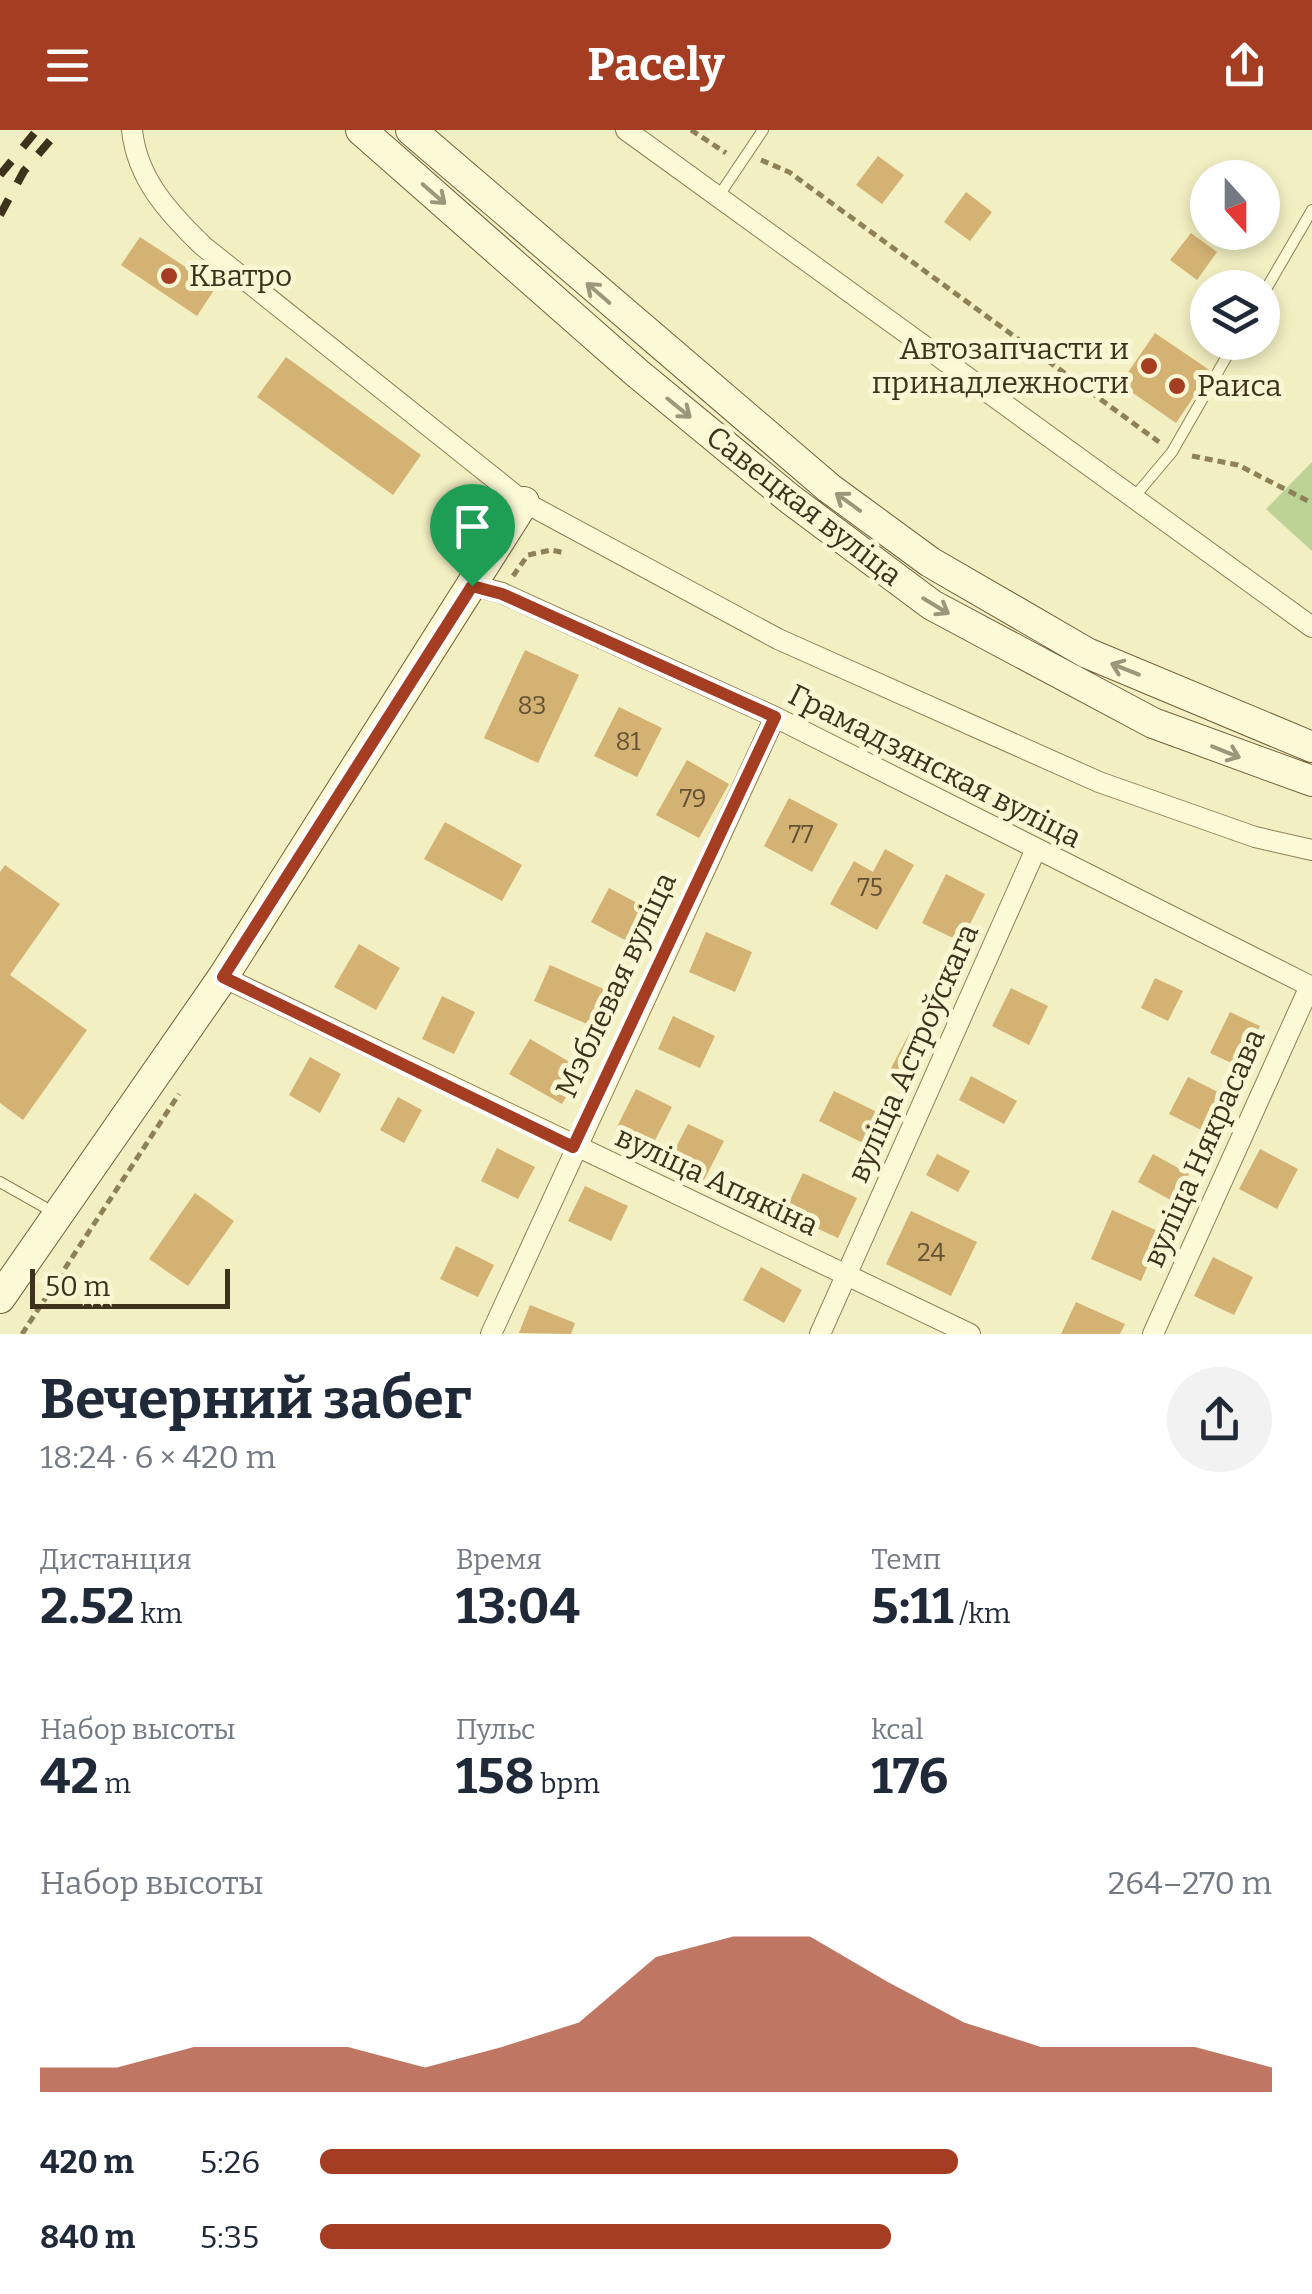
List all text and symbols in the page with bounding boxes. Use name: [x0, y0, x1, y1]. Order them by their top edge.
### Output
icon: menu: [40, 38, 95, 93]
text: Pacely: [587, 38, 725, 92]
icon: share: [1217, 38, 1272, 93]
north arrow: [1190, 160, 1280, 250]
map controls: [1190, 160, 1280, 360]
one-way arrow: [421, 183, 446, 206]
place label: Кватро: [189, 258, 292, 294]
marker: Кватро: [158, 265, 180, 287]
button: layers: [1190, 270, 1280, 360]
one-way arrow: [586, 283, 612, 305]
place label: Автозапчасти и принадлежности: [872, 331, 1129, 401]
marker: Автозапчасти и принадлежности: [1138, 355, 1160, 377]
place label: Раиса: [1197, 368, 1282, 404]
marker: Раиса: [1166, 375, 1188, 397]
one-way arrow: [666, 397, 692, 419]
street label: Савецкая вуліца: [699, 418, 909, 594]
pin: [430, 484, 515, 587]
one-way arrow: [834, 491, 862, 512]
icon: arrive: [445, 499, 500, 554]
one-way arrow: [921, 596, 950, 616]
one-way arrow: [1110, 659, 1141, 677]
street label: Грамадзянская вуліца: [783, 676, 1087, 856]
house number: 83: [518, 691, 546, 721]
house number: 81: [615, 727, 641, 757]
one-way arrow: [1210, 745, 1241, 763]
house number: 79: [680, 784, 706, 814]
house number: 77: [788, 820, 814, 850]
street label: Мэблевая вуліца: [548, 867, 684, 1103]
house number: 75: [857, 873, 883, 903]
street label: вуліца Астроўскага: [840, 918, 986, 1188]
street label: вуліца Някрасава: [1135, 1023, 1273, 1273]
street label: вуліца Апякіна: [610, 1118, 824, 1244]
house number: 24: [917, 1238, 945, 1268]
scale bar: [30, 1264, 230, 1308]
text: 50 m: [45, 1270, 110, 1303]
text: Вечерний забег: [40, 1367, 472, 1433]
button: share: [1167, 1367, 1272, 1472]
text: 18:24 · 6 × 420 m: [40, 1438, 276, 1476]
text: Дистанция: [40, 1543, 192, 1576]
text: Время: [456, 1543, 542, 1576]
text: Темп: [871, 1543, 941, 1576]
text: 2.52: [40, 1576, 135, 1636]
text: 13:04: [456, 1576, 580, 1636]
text: 5:11: [871, 1576, 954, 1636]
text: km: [135, 1597, 182, 1630]
text: /km: [954, 1597, 1010, 1630]
text: Набор высоты: [40, 1713, 236, 1746]
text: Пульс: [456, 1713, 535, 1746]
text: kcal: [871, 1713, 923, 1746]
text: 42: [40, 1746, 99, 1806]
text: 158: [456, 1746, 535, 1806]
text: 176: [871, 1746, 948, 1806]
text: m: [99, 1767, 131, 1800]
text: bpm: [535, 1767, 600, 1800]
text: Набор высоты: [40, 1864, 264, 1902]
text: 264–270 m: [1108, 1864, 1272, 1902]
text: 420 m: [40, 2143, 134, 2181]
text: 5:26: [200, 2143, 260, 2181]
text: 840 m: [40, 2218, 135, 2256]
text: 5:35: [200, 2218, 259, 2256]

